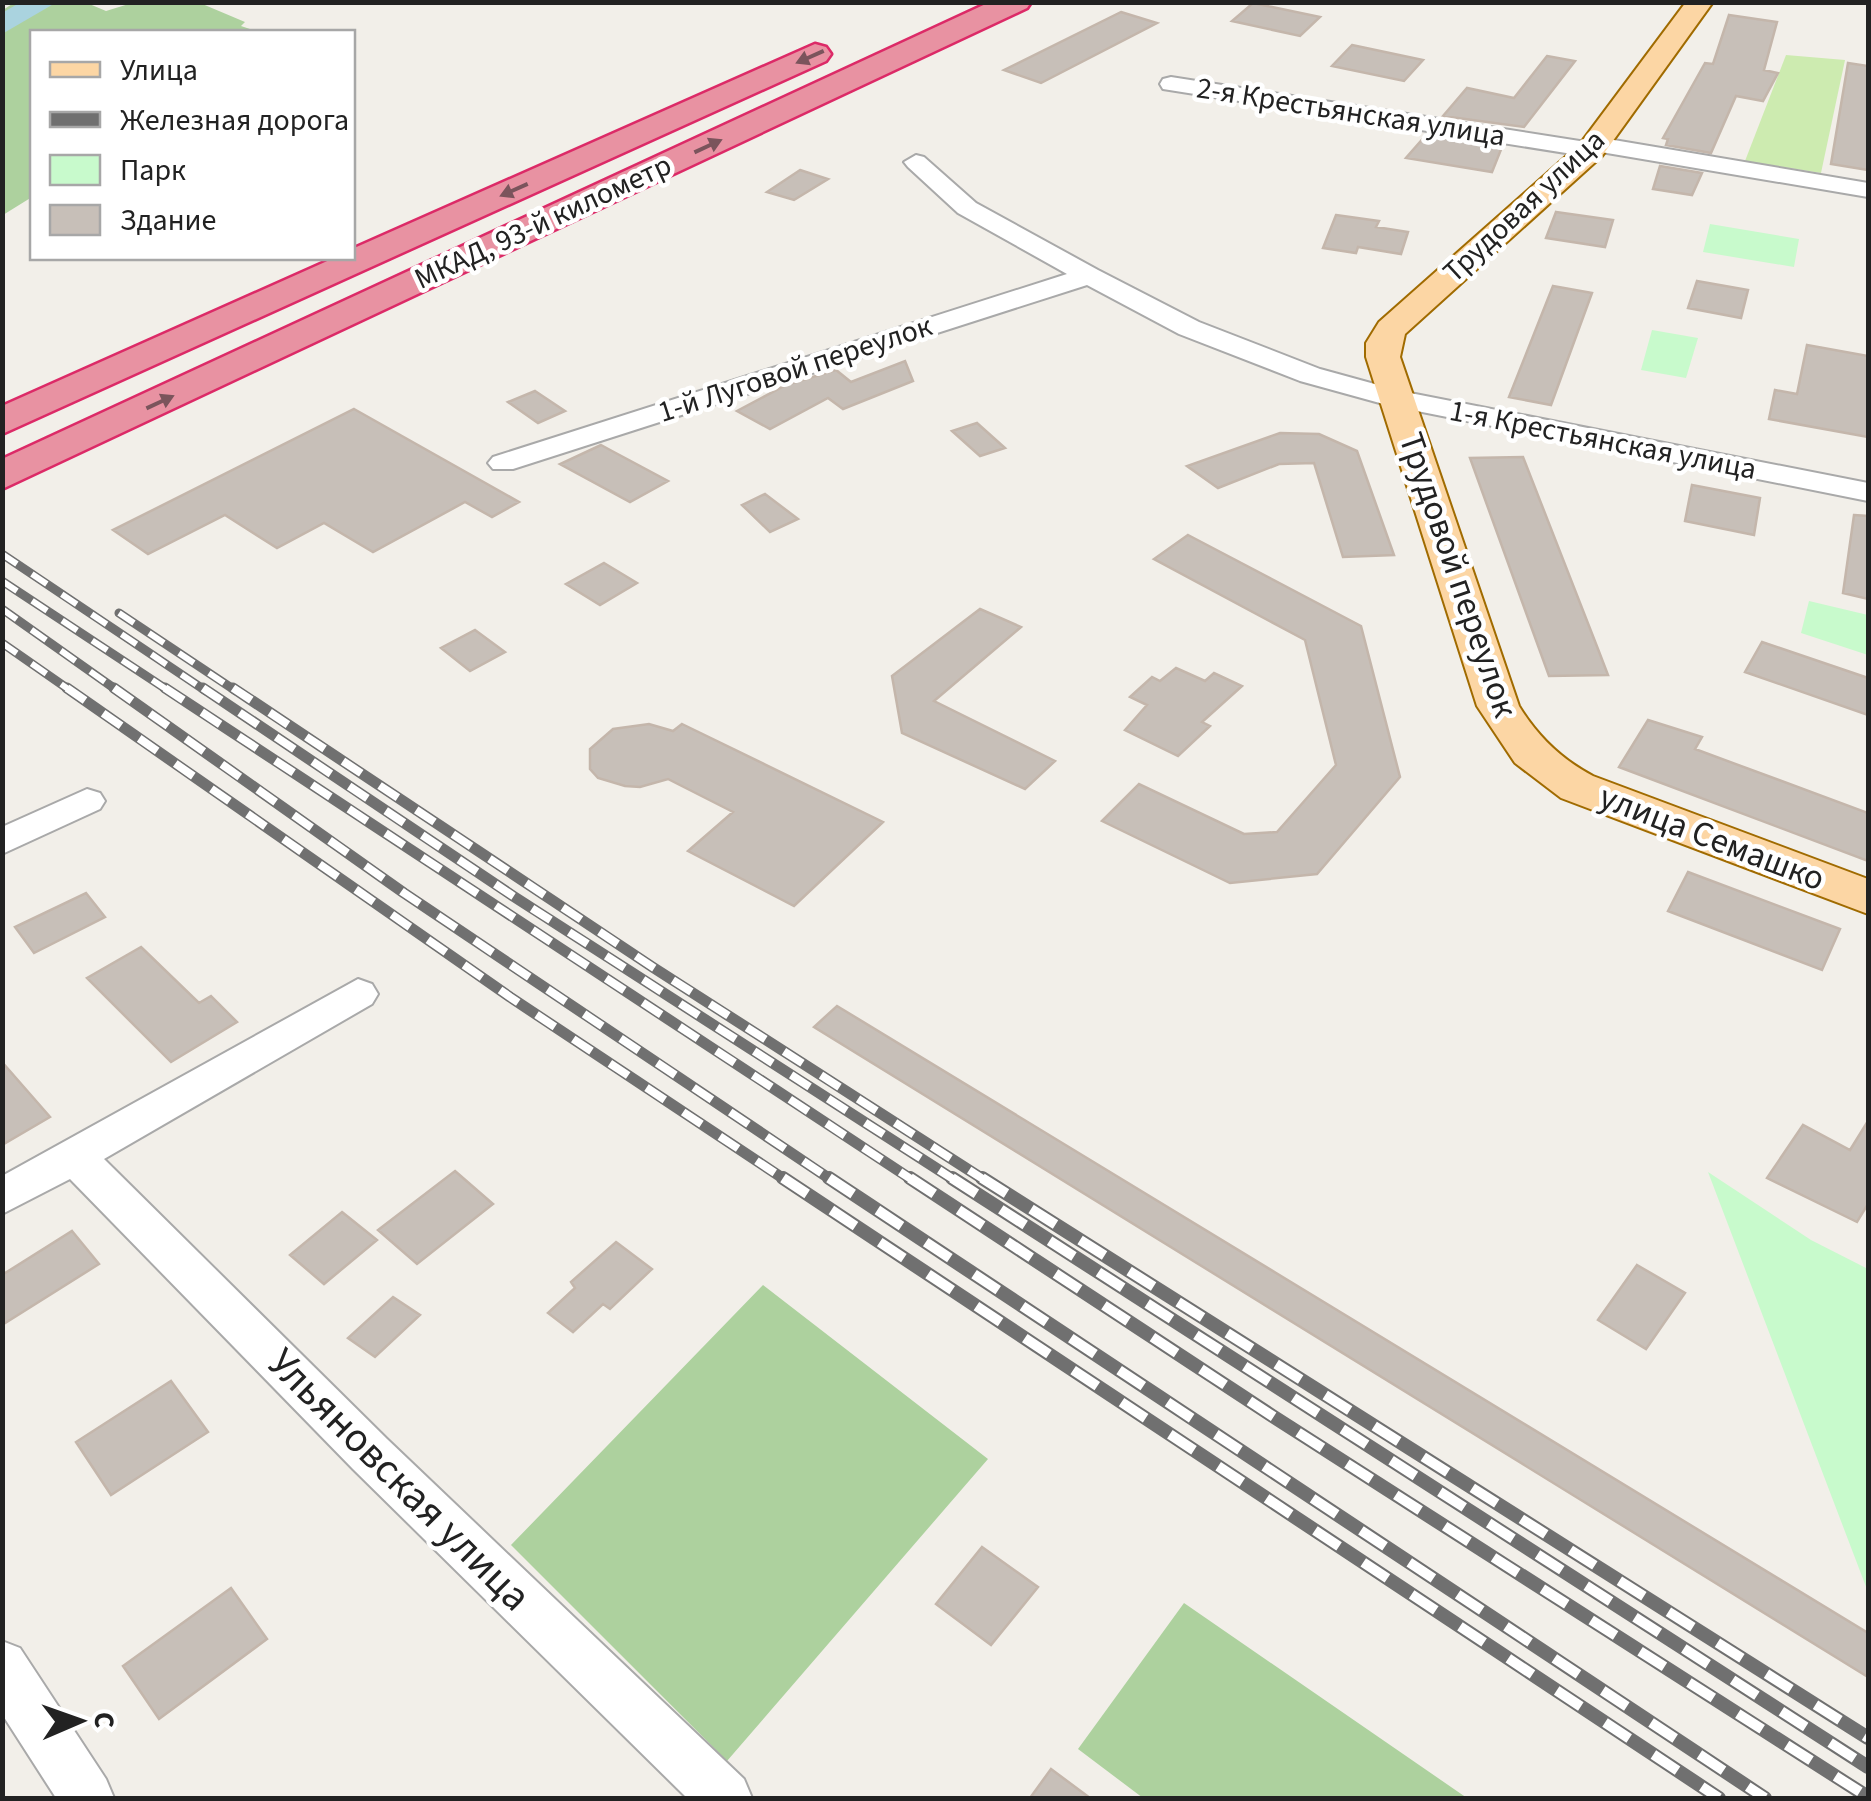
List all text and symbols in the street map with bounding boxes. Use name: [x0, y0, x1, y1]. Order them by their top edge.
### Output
legend: [30, 30, 355, 260]
text: Улица: [120, 49, 198, 92]
one-way arrow: [795, 49, 825, 65]
street label: 2-я Крестьянская улица: [1194, 66, 1508, 158]
text: Железная дорога: [120, 99, 349, 142]
street label: Трудовая улица: [1433, 119, 1615, 293]
one-way arrow: [693, 138, 722, 154]
street label: МКАД, 93-й километр: [407, 144, 679, 300]
text: Парк: [120, 149, 186, 192]
one-way arrow: [499, 182, 528, 198]
text: Здание: [120, 199, 216, 242]
street label: 1-й Луговой переулок: [652, 304, 938, 434]
street label: 1-я Крестьянская улица: [1446, 389, 1760, 491]
one-way arrow: [145, 394, 174, 411]
street label: Трудовой переулок: [1386, 426, 1530, 725]
street label: улица Семашко: [1592, 772, 1832, 904]
street label: Ульяновская улица: [254, 1335, 544, 1625]
north arrow: [30, 1671, 130, 1771]
text: С: [84, 1711, 124, 1729]

